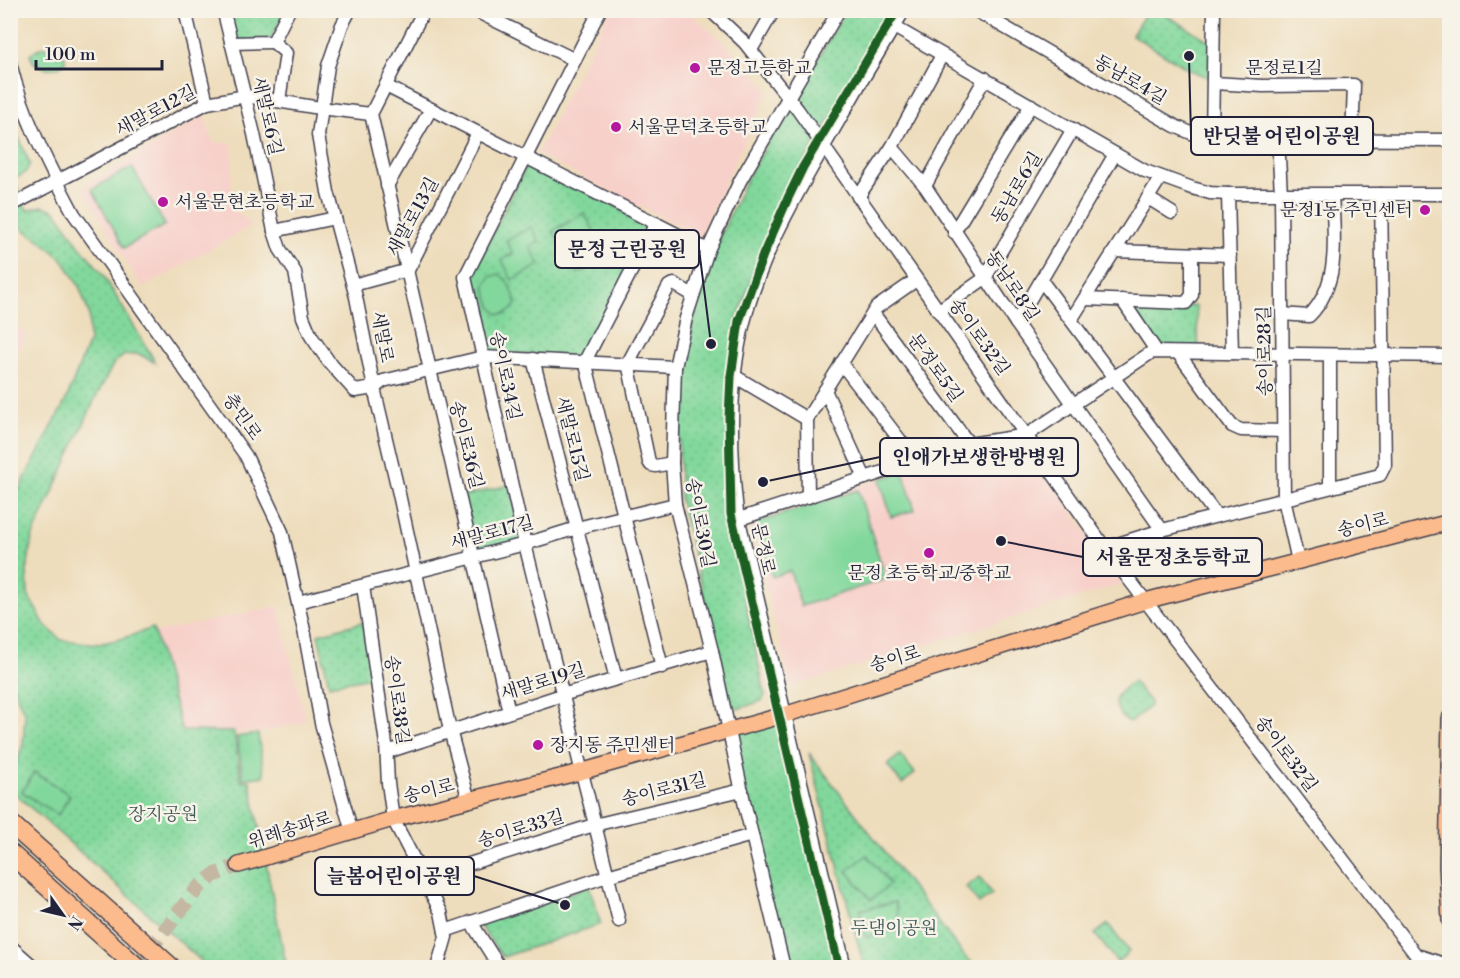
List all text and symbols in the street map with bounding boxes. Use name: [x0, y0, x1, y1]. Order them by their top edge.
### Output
scale bar: [36, 33, 162, 71]
text: 100 m: [45, 43, 96, 66]
street label: 동남로4길: [1089, 50, 1171, 110]
place label: 문정고등학교: [707, 57, 812, 80]
street label: 문정로1길: [1245, 57, 1323, 80]
marker: 문정고등학교: [688, 61, 702, 75]
street label: 새말로6길: [247, 74, 287, 158]
street label: 새말로12길: [112, 80, 200, 142]
place label: 서울문덕초등학교: [628, 116, 768, 139]
callout: 반딧불 어린이공원: [1191, 117, 1373, 155]
marker: 서울문덕초등학교: [609, 120, 623, 134]
text: 반딧불 어린이공원: [1203, 125, 1361, 150]
street label: 동남로6길: [986, 148, 1048, 228]
street label: 새말로13길: [382, 173, 444, 261]
place label: 서울문현초등학교: [175, 191, 315, 214]
marker: 서울문현초등학교: [156, 195, 170, 209]
place label: 문정1동 주민센터: [1280, 199, 1413, 222]
marker: 문정1동 주민센터: [1418, 203, 1432, 217]
callout: 문정 근린공원: [555, 230, 699, 268]
text: 문정 근린공원: [567, 238, 687, 263]
street label: 동남로8길: [980, 246, 1044, 326]
street label: 송이로32길: [943, 294, 1015, 380]
street label: 송이로28길: [1253, 305, 1277, 397]
street label: 새말로: [366, 309, 398, 365]
street label: 송이로34길: [484, 329, 526, 423]
street label: 문정로5길: [902, 329, 968, 407]
street label: 충민로: [218, 389, 266, 445]
street label: 새말로15길: [550, 394, 594, 484]
street label: 송이로36길: [444, 398, 488, 492]
callout: 인애가보생한방병원: [880, 438, 1078, 476]
text: 인애가보생한방병원: [892, 446, 1066, 471]
street label: 송이로30길: [680, 476, 720, 570]
street label: 송이로: [1335, 508, 1391, 542]
street label: 새말로17길: [448, 511, 536, 555]
street label: 문정로: [746, 521, 780, 577]
callout: 서울문정초등학교: [1083, 538, 1262, 576]
marker: 문정 초등학교/중학교: [922, 546, 936, 560]
text: 서울문정초등학교: [1096, 546, 1251, 571]
place label: 문정 초등학교/중학교: [847, 562, 1011, 585]
street label: 송이로: [867, 640, 923, 678]
street label: 송이로38길: [379, 654, 415, 746]
street label: 새말로19길: [498, 658, 588, 706]
street label: 송이로32길: [1250, 711, 1322, 797]
place label: 장지동 주민센터: [550, 734, 675, 757]
marker: 장지동 주민센터: [531, 738, 545, 752]
street label: 송이로31길: [619, 768, 709, 812]
street label: 송이로: [401, 774, 457, 808]
park label: 장지공원: [128, 803, 198, 826]
street label: 송이로33길: [475, 805, 567, 853]
street label: 위례송파로: [245, 806, 335, 854]
callout: 늘봄어린이공원: [315, 857, 474, 895]
text: 늘봄어린이공원: [326, 865, 462, 890]
north arrow: [33, 885, 93, 945]
text: N: [63, 912, 86, 934]
park label: 두댐이공원: [851, 917, 937, 940]

